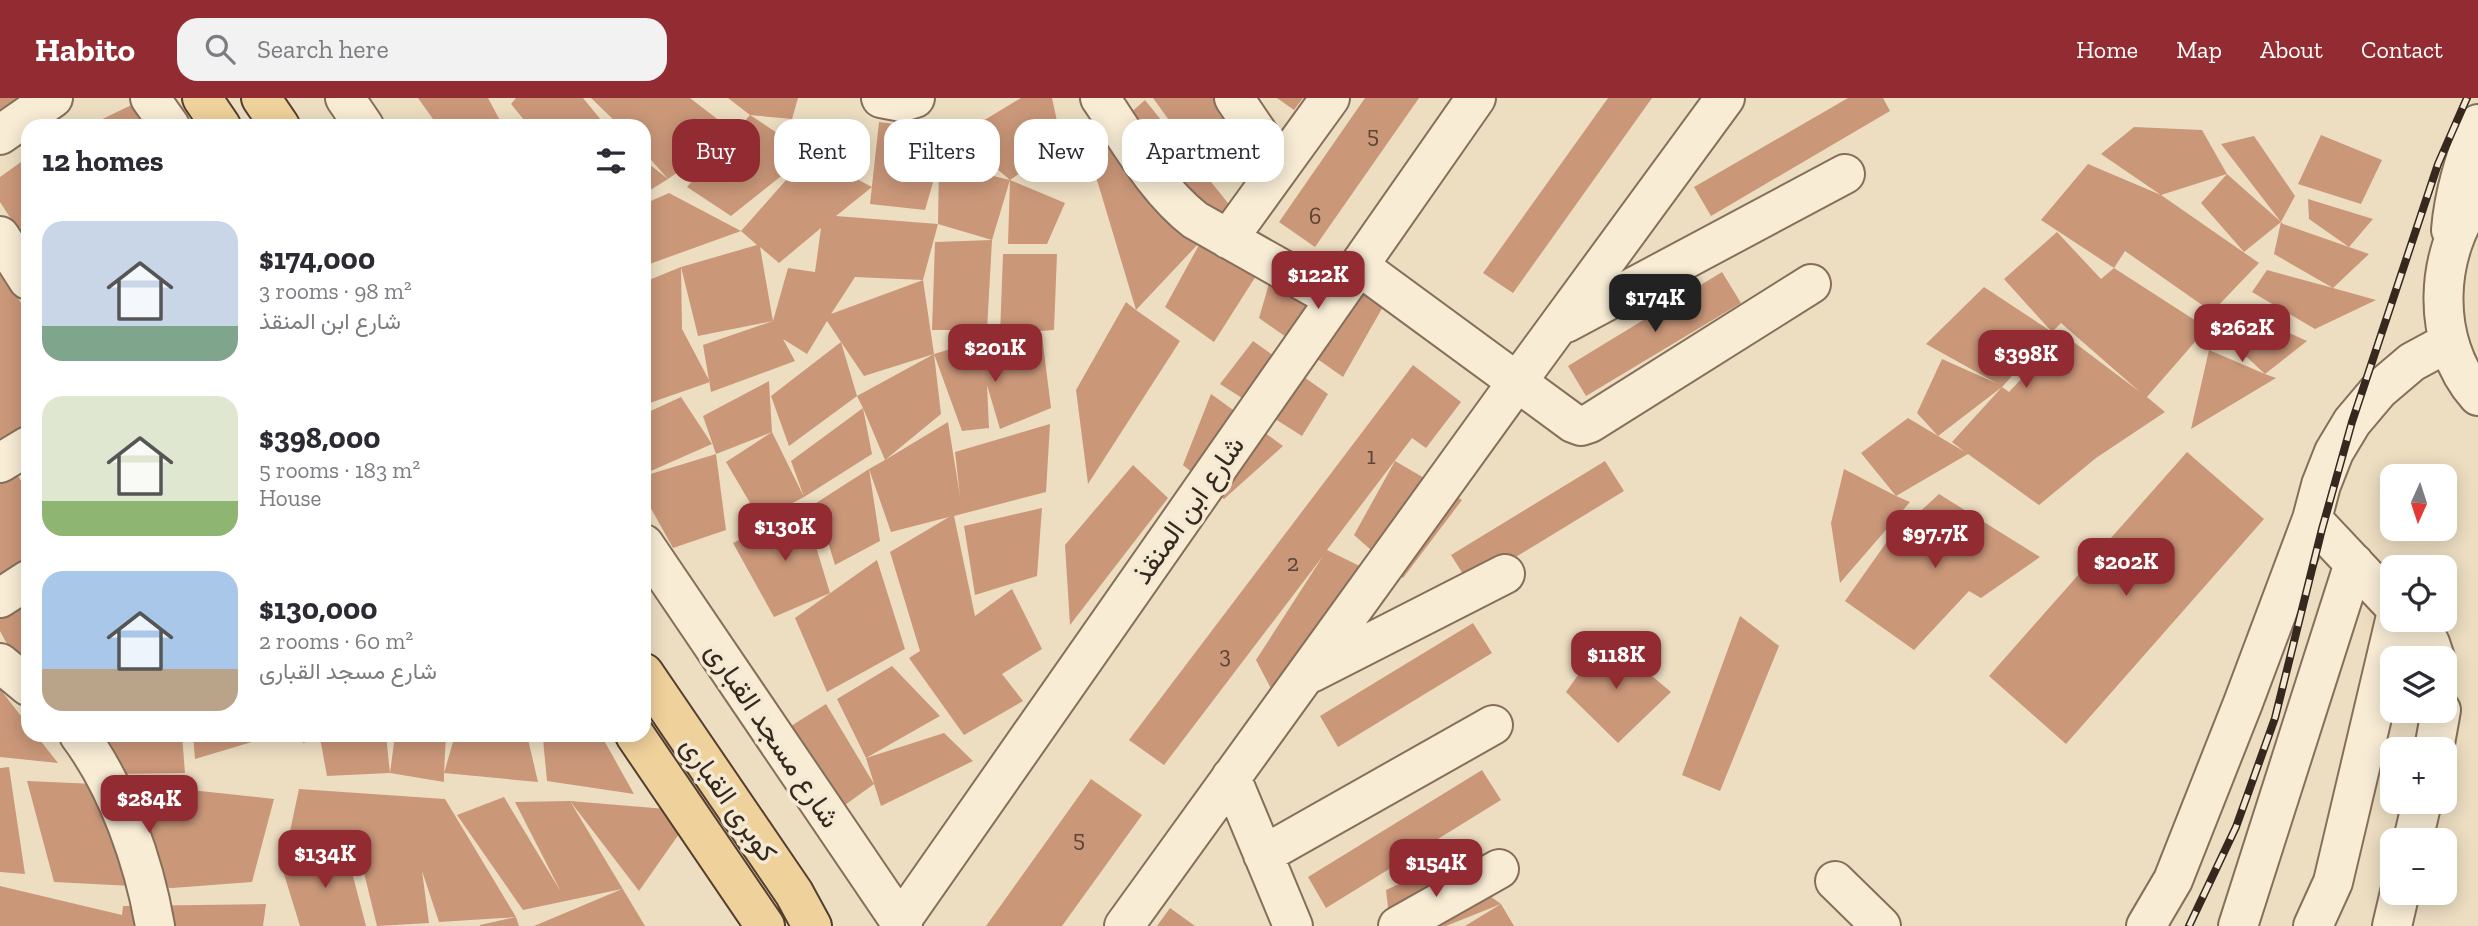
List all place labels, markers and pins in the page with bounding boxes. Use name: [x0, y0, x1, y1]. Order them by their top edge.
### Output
pin: $122K: [1269, 252, 1367, 311]
pin: $174K: [1606, 274, 1704, 334]
pin: $262K: [2193, 304, 2291, 364]
pin: $201K: [946, 324, 1044, 384]
pin: $398K: [1977, 330, 2075, 390]
pin: $130K: [736, 504, 834, 563]
pin: $97.7K: [1878, 510, 1992, 570]
pin: $202K: [2077, 538, 2175, 598]
pin: $118K: [1567, 632, 1665, 691]
pin: $284K: [100, 776, 198, 835]
pin: $134K: [276, 830, 374, 890]
pin: $154K: [1387, 840, 1485, 899]

